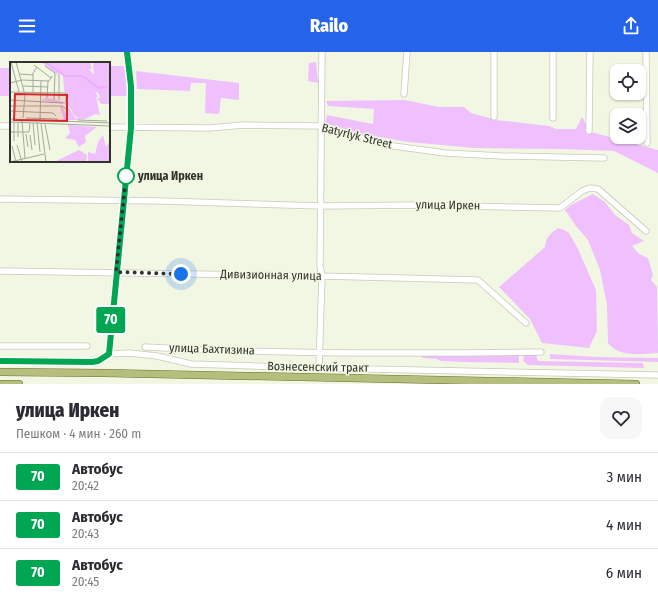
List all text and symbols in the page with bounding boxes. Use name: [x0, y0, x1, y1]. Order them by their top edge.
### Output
icon: menu: [16, 15, 38, 37]
text: Railo: [310, 15, 348, 37]
icon: share: [620, 15, 642, 37]
inset map: [10, 62, 110, 162]
map controls: [610, 64, 646, 144]
button: locate: [610, 64, 646, 100]
button: layers: [610, 108, 646, 144]
street label: Batyrlyk Street: [320, 120, 394, 152]
marker: улица Иркен: [117, 167, 135, 185]
place label: улица Иркен: [137, 169, 203, 183]
street label: улица Иркен: [416, 197, 480, 213]
your location: [171, 264, 191, 284]
street label: Дивизионная улица: [219, 267, 322, 283]
line badge: 70: [93, 307, 129, 333]
text: 70: [104, 311, 118, 328]
street label: улица Бахтизина: [169, 341, 255, 357]
street label: Вознесенский тракт: [267, 359, 369, 375]
button: heart: [600, 397, 642, 439]
text: улица Иркен: [16, 399, 119, 422]
text: Пешком · 4 мин · 260 m: [16, 426, 141, 441]
text: Автобус: [72, 460, 123, 478]
text: 70: [31, 468, 45, 485]
text: 3 мин: [607, 468, 642, 486]
text: 20:42: [72, 478, 99, 493]
text: Автобус: [72, 508, 123, 526]
text: 70: [31, 516, 45, 533]
text: 4 мин: [606, 516, 642, 534]
text: 20:43: [72, 526, 99, 541]
text: Автобус: [72, 556, 123, 574]
text: 70: [31, 564, 45, 581]
text: 6 мин: [606, 564, 642, 582]
text: 20:45: [72, 574, 99, 589]

